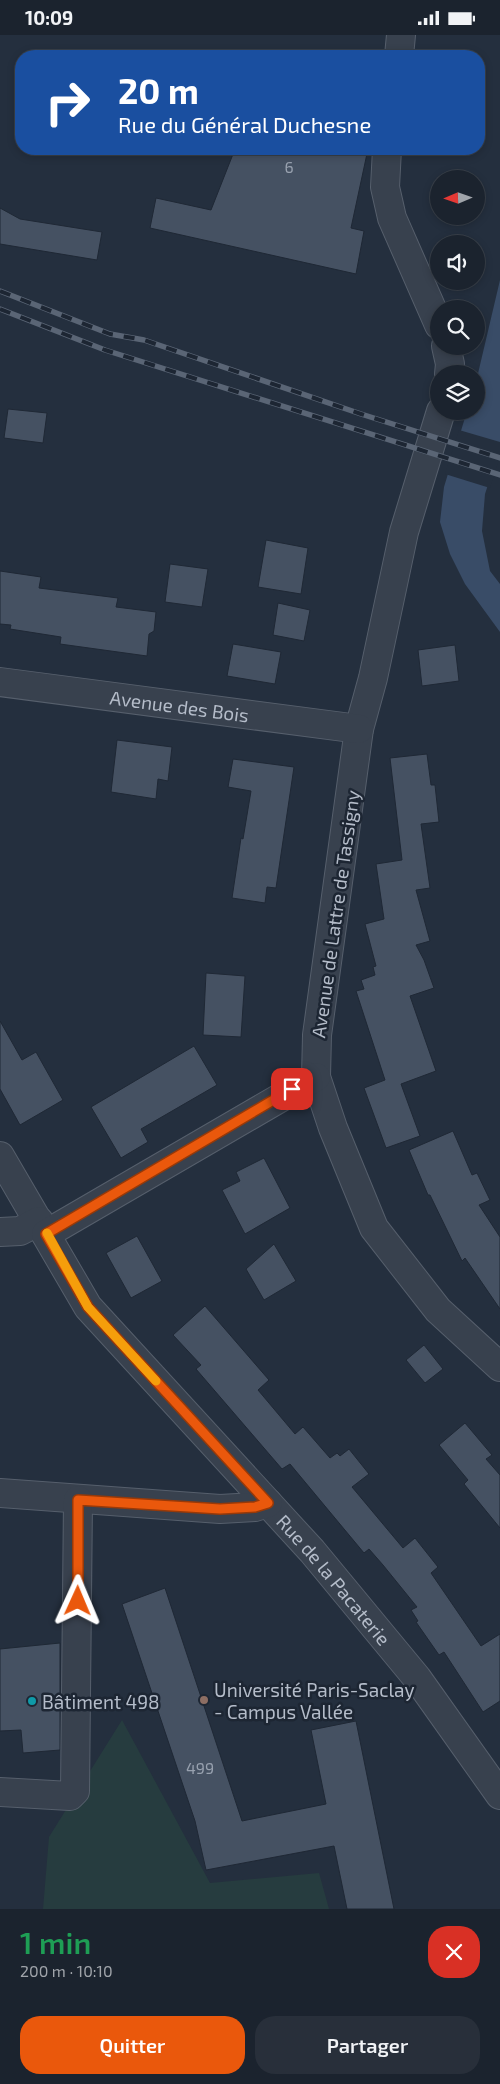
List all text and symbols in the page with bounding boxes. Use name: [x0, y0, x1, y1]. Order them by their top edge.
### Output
text: 10:09: [25, 6, 73, 29]
text: 20 m: [118, 69, 199, 111]
icon: right: [35, 70, 100, 135]
text: Rue du Général Duchesne: [118, 111, 371, 137]
house number: 6: [284, 157, 294, 176]
north arrow: [430, 170, 485, 225]
map controls: [430, 170, 485, 420]
button: sound: [430, 235, 485, 290]
button: search: [430, 300, 485, 355]
button: layers: [430, 365, 485, 420]
street label: Avenue des Bois: [109, 685, 250, 726]
street label: Avenue de Lattre de Tassigny: [306, 789, 364, 1039]
pin: [271, 1068, 313, 1110]
icon: arrive: [278, 1075, 306, 1103]
street label: Rue de la Pacaterie: [272, 1509, 396, 1649]
position arrow: [51, 1574, 103, 1626]
place label: Université Paris-Saclay - Campus Vallée: [214, 1678, 415, 1723]
place label: Bâtiment 498: [42, 1690, 160, 1713]
marker: Université Paris-Saclay - Campus Vallée: [198, 1694, 210, 1706]
marker: Bâtiment 498: [26, 1695, 38, 1707]
house number: 499: [186, 1758, 214, 1777]
text: 1 min: [20, 1924, 91, 1960]
button: close: [428, 1926, 480, 1978]
text: 200 m · 10:10: [20, 1961, 113, 1980]
button: Quitter: [20, 2016, 245, 2074]
button: Partager: [255, 2016, 480, 2074]

